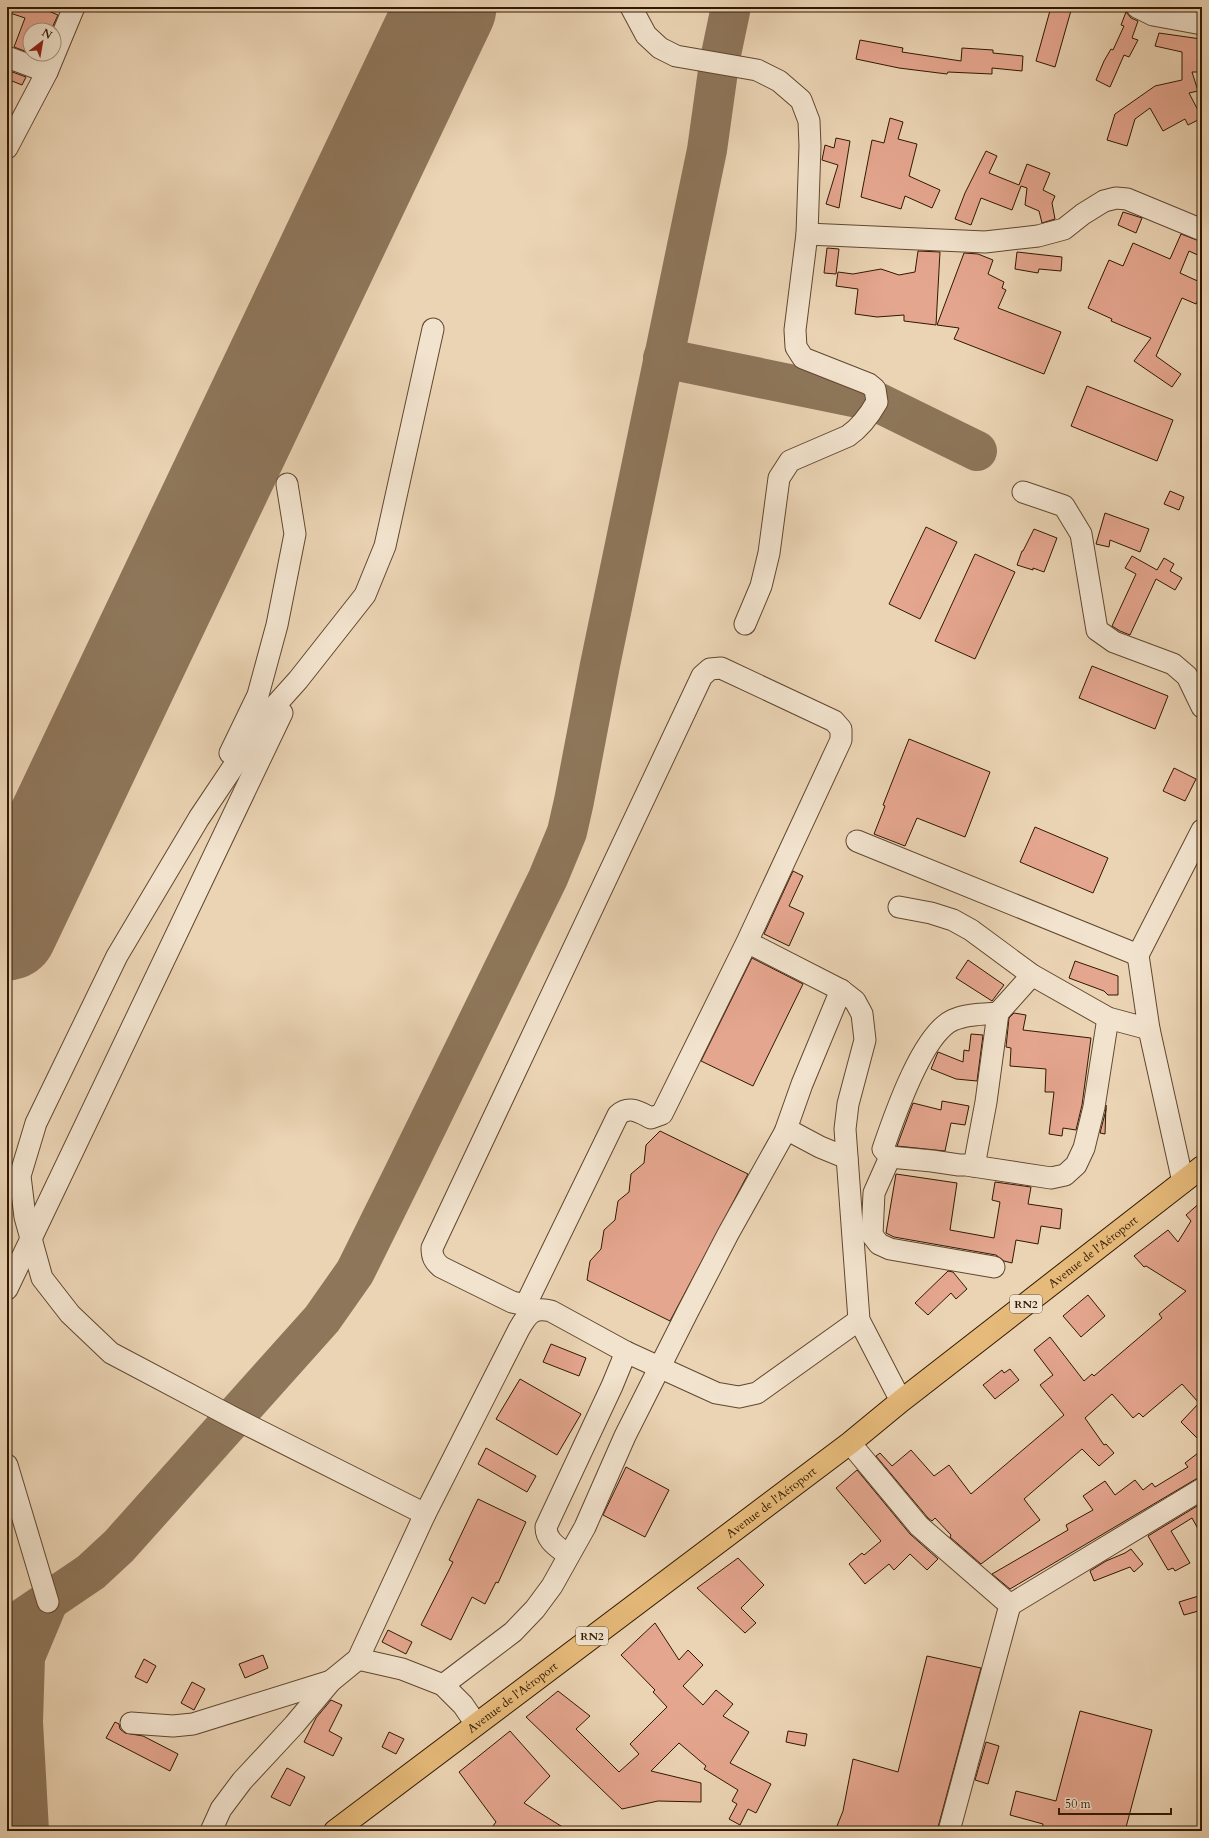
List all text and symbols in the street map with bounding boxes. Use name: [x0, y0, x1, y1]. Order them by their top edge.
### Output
north arrow: [22, 22, 62, 62]
text: N: [39, 25, 55, 43]
street label: Avenue de l'Aéroport: [1045, 1212, 1141, 1292]
road number: RN2: [1010, 1295, 1042, 1313]
street label: Avenue de l'Aéroport: [723, 1463, 820, 1542]
road number: RN2: [576, 1627, 608, 1645]
street label: Avenue de l'Aéroport: [464, 1658, 561, 1737]
scale bar: [1059, 1790, 1171, 1816]
text: 50 m: [1065, 1796, 1092, 1812]

